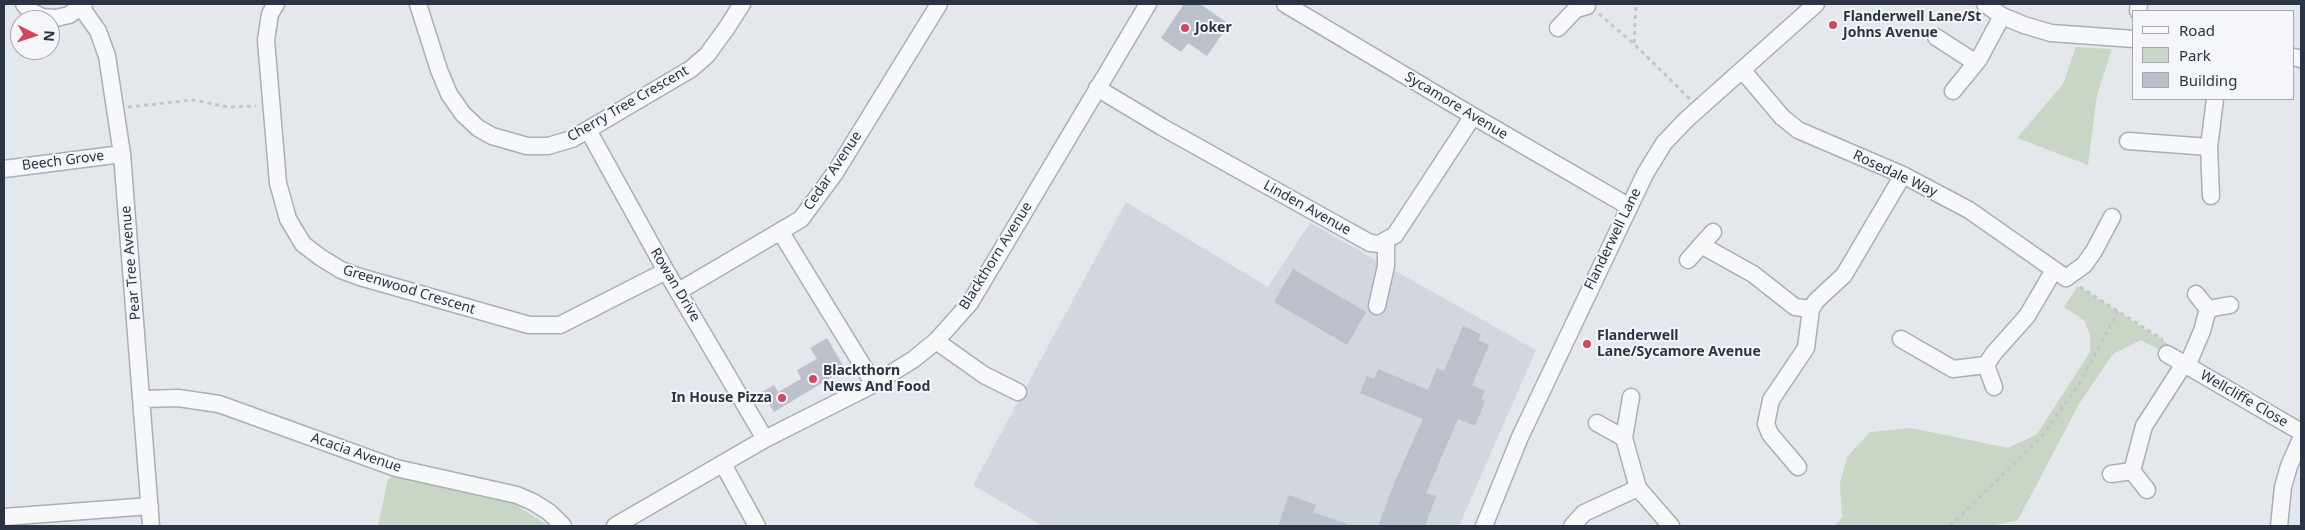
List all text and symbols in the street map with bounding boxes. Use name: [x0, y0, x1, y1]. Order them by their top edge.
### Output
place label: Flanderwell Lane/St Johns Avenue: [1843, 9, 1981, 41]
north arrow: [10, 10, 60, 60]
legend: [2132, 10, 2295, 100]
marker: Flanderwell Lane/St Johns Avenue: [1827, 19, 1839, 31]
place label: Joker: [1195, 20, 1232, 36]
text: Road: [2179, 20, 2215, 40]
marker: Joker: [1179, 22, 1191, 34]
text: N: [40, 30, 59, 42]
text: Park: [2179, 45, 2211, 65]
street label: Cherry Tree Crescent: [564, 62, 692, 146]
street label: Sycamore Avenue: [1401, 69, 1511, 143]
text: Building: [2179, 70, 2237, 90]
street label: Cedar Avenue: [800, 128, 866, 214]
street label: Rosedale Way: [1850, 147, 1940, 201]
street label: Beech Grove: [21, 148, 105, 174]
street label: Linden Avenue: [1260, 177, 1354, 239]
street label: Flanderwell Lane: [1581, 185, 1645, 293]
street label: Blackthorn Avenue: [956, 199, 1036, 313]
street label: Pear Tree Avenue: [118, 205, 144, 321]
street label: Rowan Drive: [647, 245, 703, 325]
street label: Greenwood Crescent: [341, 262, 477, 318]
place label: Flanderwell Lane/Sycamore Avenue: [1597, 328, 1761, 361]
marker: Flanderwell Lane/Sycamore Avenue: [1581, 338, 1593, 350]
place label: Blackthorn News And Food: [823, 363, 930, 396]
street label: Wellcliffe Close: [2197, 367, 2291, 431]
marker: Blackthorn News And Food: [807, 373, 819, 385]
place label: In House Pizza: [671, 390, 772, 406]
marker: In House Pizza: [776, 392, 788, 404]
street label: Acacia Avenue: [309, 430, 403, 476]

